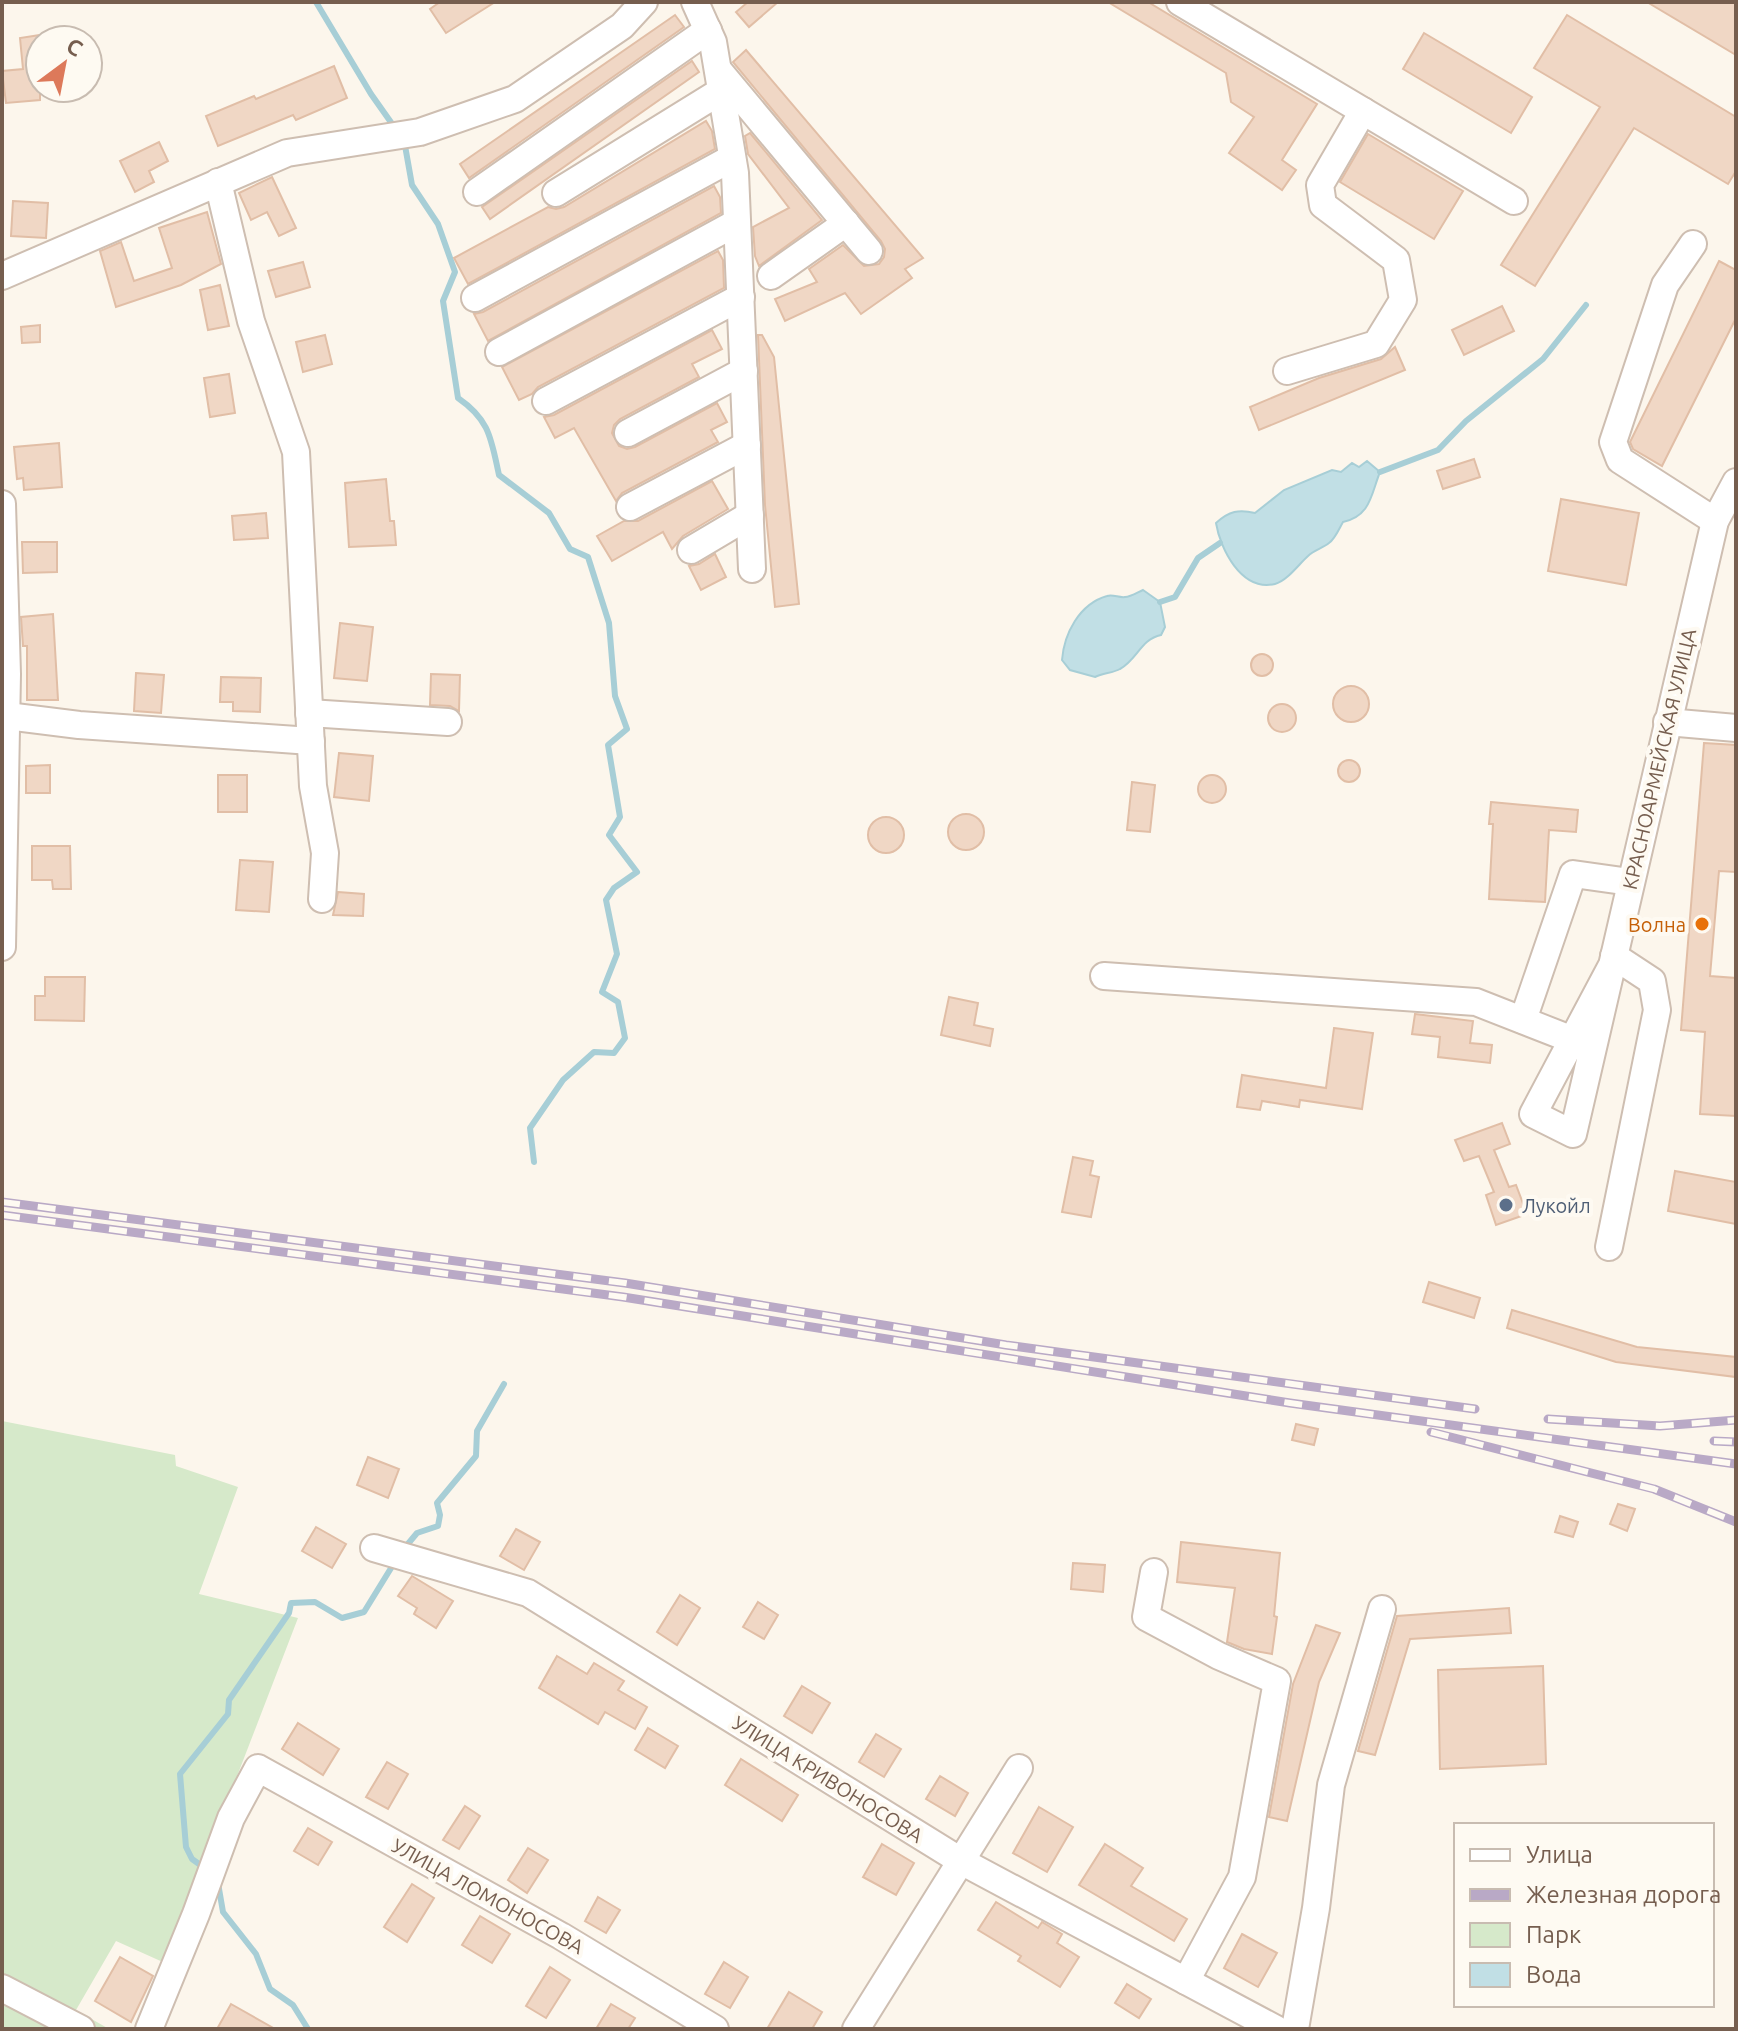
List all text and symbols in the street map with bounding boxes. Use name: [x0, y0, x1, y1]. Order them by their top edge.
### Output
north arrow: [24, 24, 104, 104]
text: С: [62, 32, 87, 61]
street label: КРАСНОАРМЕЙСКАЯ УЛИЦА: [1618, 626, 1700, 892]
place label: Волна: [1628, 913, 1686, 936]
marker: Волна: [1693, 915, 1711, 933]
place label: Лукойл: [1522, 1194, 1591, 1217]
marker: Лукойл: [1497, 1196, 1515, 1214]
street label: УЛИЦА КРИВОНОСОВА: [729, 1711, 927, 1847]
legend: [1454, 1823, 1714, 2007]
street label: УЛИЦА ЛОМОНОСОВА: [388, 1834, 588, 1958]
text: Улица: [1526, 1841, 1593, 1868]
text: Железная дорога: [1526, 1881, 1721, 1908]
text: Парк: [1526, 1921, 1581, 1948]
text: Вода: [1526, 1961, 1582, 1988]

